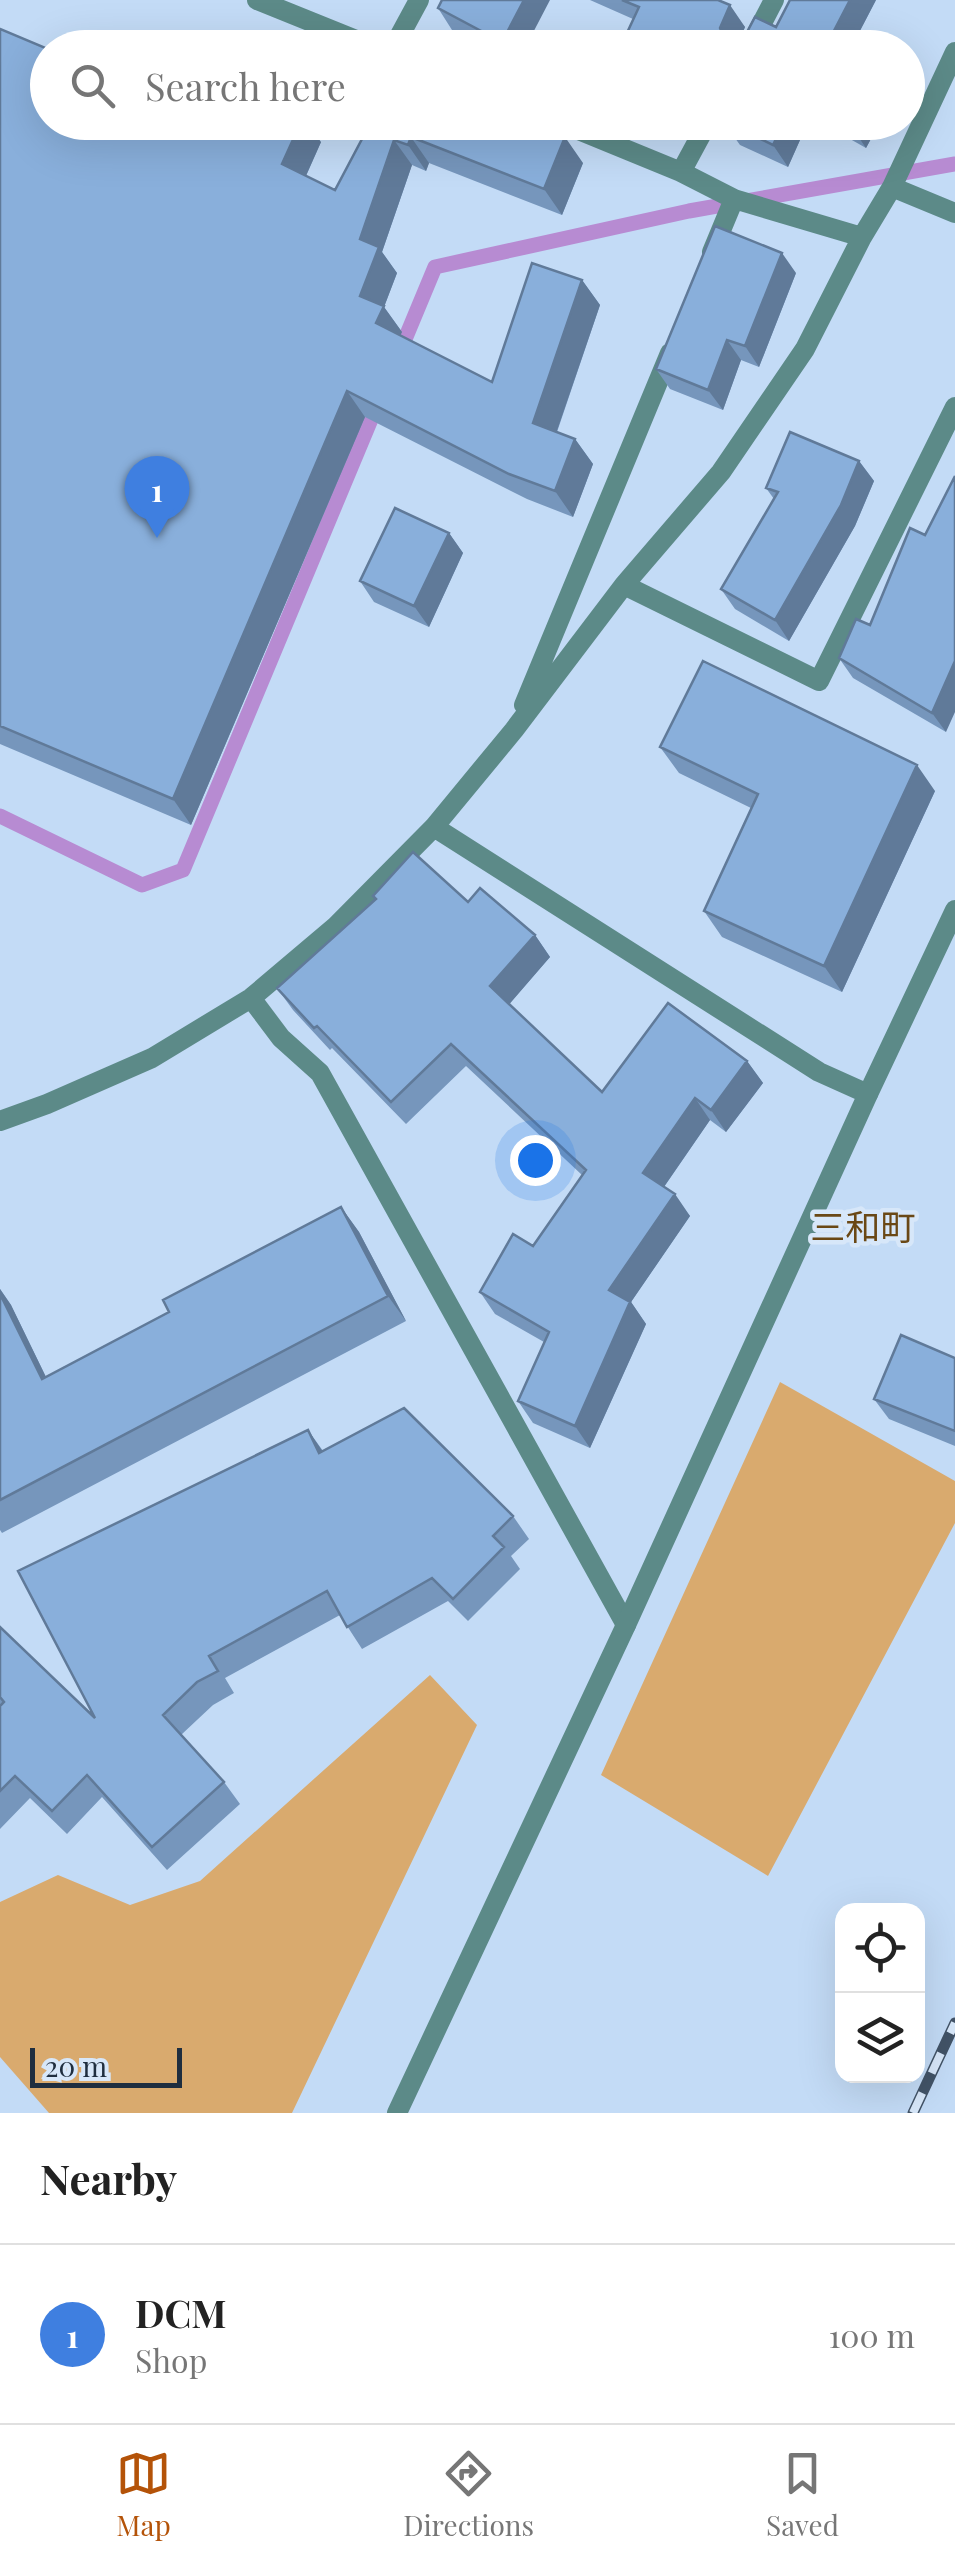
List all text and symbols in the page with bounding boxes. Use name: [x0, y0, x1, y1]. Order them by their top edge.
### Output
search box: [30, 30, 925, 140]
icon: search: [65, 58, 120, 113]
text: Search here: [145, 60, 346, 111]
pin: 1: [124, 456, 190, 538]
your location: [510, 1135, 561, 1186]
district label: 三和町: [810, 1202, 916, 1249]
map controls: [835, 1903, 925, 2083]
button: locate: [835, 1903, 925, 1993]
button: layers: [835, 1993, 925, 2083]
scale bar: [30, 2043, 182, 2088]
text: 20 m: [45, 2047, 107, 2084]
text: Nearby: [40, 2150, 177, 2206]
text: DCM: [135, 2287, 227, 2338]
text: 1: [66, 2313, 79, 2356]
text: 100 m: [828, 2313, 915, 2356]
text: Shop: [135, 2338, 207, 2381]
tab: Map: [116, 2446, 171, 2543]
tab: Directions: [403, 2446, 534, 2543]
tab: Saved: [766, 2446, 839, 2543]

